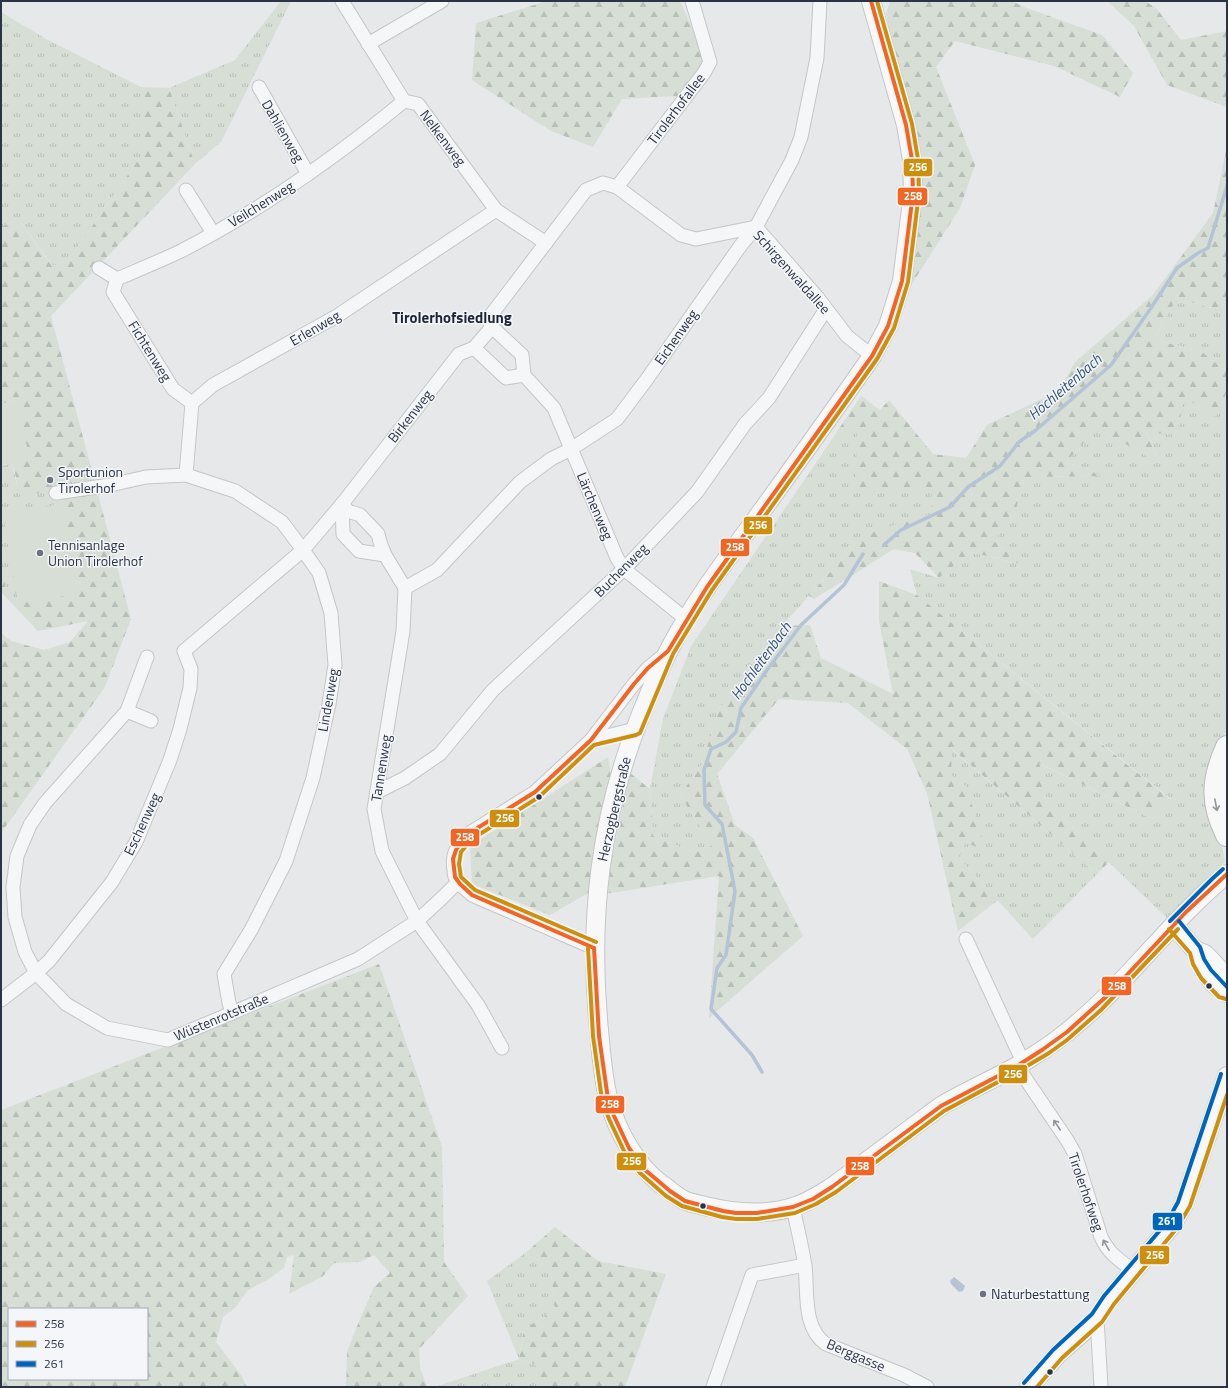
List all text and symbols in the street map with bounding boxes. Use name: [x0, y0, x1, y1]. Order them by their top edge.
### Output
street label: Tirolerhofallee: [642, 69, 710, 149]
street label: Dahlienweg: [257, 96, 310, 166]
street label: Nelkenweg: [415, 105, 472, 170]
line badge: 256: [903, 158, 933, 177]
text: 256: [909, 159, 927, 175]
street label: Veilchenweg: [224, 175, 298, 232]
line badge: 258: [897, 187, 928, 206]
text: 258: [904, 188, 922, 204]
street label: Schirgenwaldallee: [749, 225, 836, 318]
street label: Erlenweg: [286, 305, 344, 350]
street label: Eichenweg: [649, 305, 702, 369]
district label: Tirolerhofsiedlung: [392, 306, 512, 329]
street label: Fichtenweg: [123, 316, 177, 385]
water label: Hochleitenbach: [1023, 348, 1107, 425]
street label: Birkenweg: [382, 385, 437, 447]
place label: Sportunion Tirolerhof: [58, 461, 123, 498]
street label: Lärchenweg: [572, 469, 619, 543]
marker: Sportunion Tirolerhof: [45, 475, 55, 485]
line badge: 256: [743, 516, 773, 535]
text: 256: [749, 517, 767, 533]
place label: Tennisanlage Union Tirolerhof: [48, 534, 143, 571]
street label: Buchenweg: [589, 538, 652, 601]
line badge: 258: [720, 538, 750, 557]
text: 258: [726, 539, 744, 555]
marker: Tennisanlage Union Tirolerhof: [35, 548, 45, 558]
water label: Hochleitenbach: [724, 617, 797, 704]
street label: Lindenweg: [312, 667, 343, 733]
street label: Tannenweg: [365, 733, 396, 803]
street label: Herzogbergstraße: [591, 754, 636, 863]
street label: Eschenweg: [118, 789, 165, 859]
unlabelled marker: [534, 792, 544, 802]
one-way arrow: [1212, 798, 1220, 811]
line badge: 256: [489, 809, 520, 828]
text: 256: [496, 810, 514, 826]
line badge: 258: [450, 828, 480, 847]
text: 258: [456, 829, 474, 845]
line badge: 258: [1101, 976, 1132, 996]
text: 258: [1108, 978, 1126, 994]
unlabelled marker: [1204, 981, 1214, 991]
street label: Wüstenrotstraße: [170, 987, 271, 1046]
line badge: 256: [998, 1064, 1028, 1084]
text: 256: [1004, 1066, 1022, 1082]
line badge: 258: [595, 1095, 625, 1114]
text: 258: [601, 1096, 619, 1112]
one-way arrow: [1053, 1120, 1061, 1131]
street label: Tirolerhofweg: [1063, 1150, 1110, 1234]
line badge: 256: [616, 1152, 647, 1171]
text: 256: [623, 1153, 641, 1169]
line badge: 258: [845, 1156, 875, 1176]
text: 258: [851, 1158, 869, 1174]
unlabelled marker: [698, 1201, 708, 1211]
line badge: 261: [1152, 1212, 1183, 1231]
text: 261: [1158, 1213, 1176, 1229]
one-way arrow: [1101, 1239, 1109, 1251]
line badge: 256: [1139, 1245, 1170, 1265]
text: 256: [1146, 1247, 1164, 1263]
place label: Naturbestattung: [991, 1283, 1090, 1304]
marker: Naturbestattung: [978, 1289, 988, 1299]
legend: [8, 1308, 148, 1380]
text: 258: [44, 1314, 64, 1333]
street label: Berggasse: [824, 1333, 889, 1376]
text: 256: [44, 1334, 64, 1353]
text: 261: [44, 1354, 64, 1373]
unlabelled marker: [1045, 1367, 1055, 1377]

